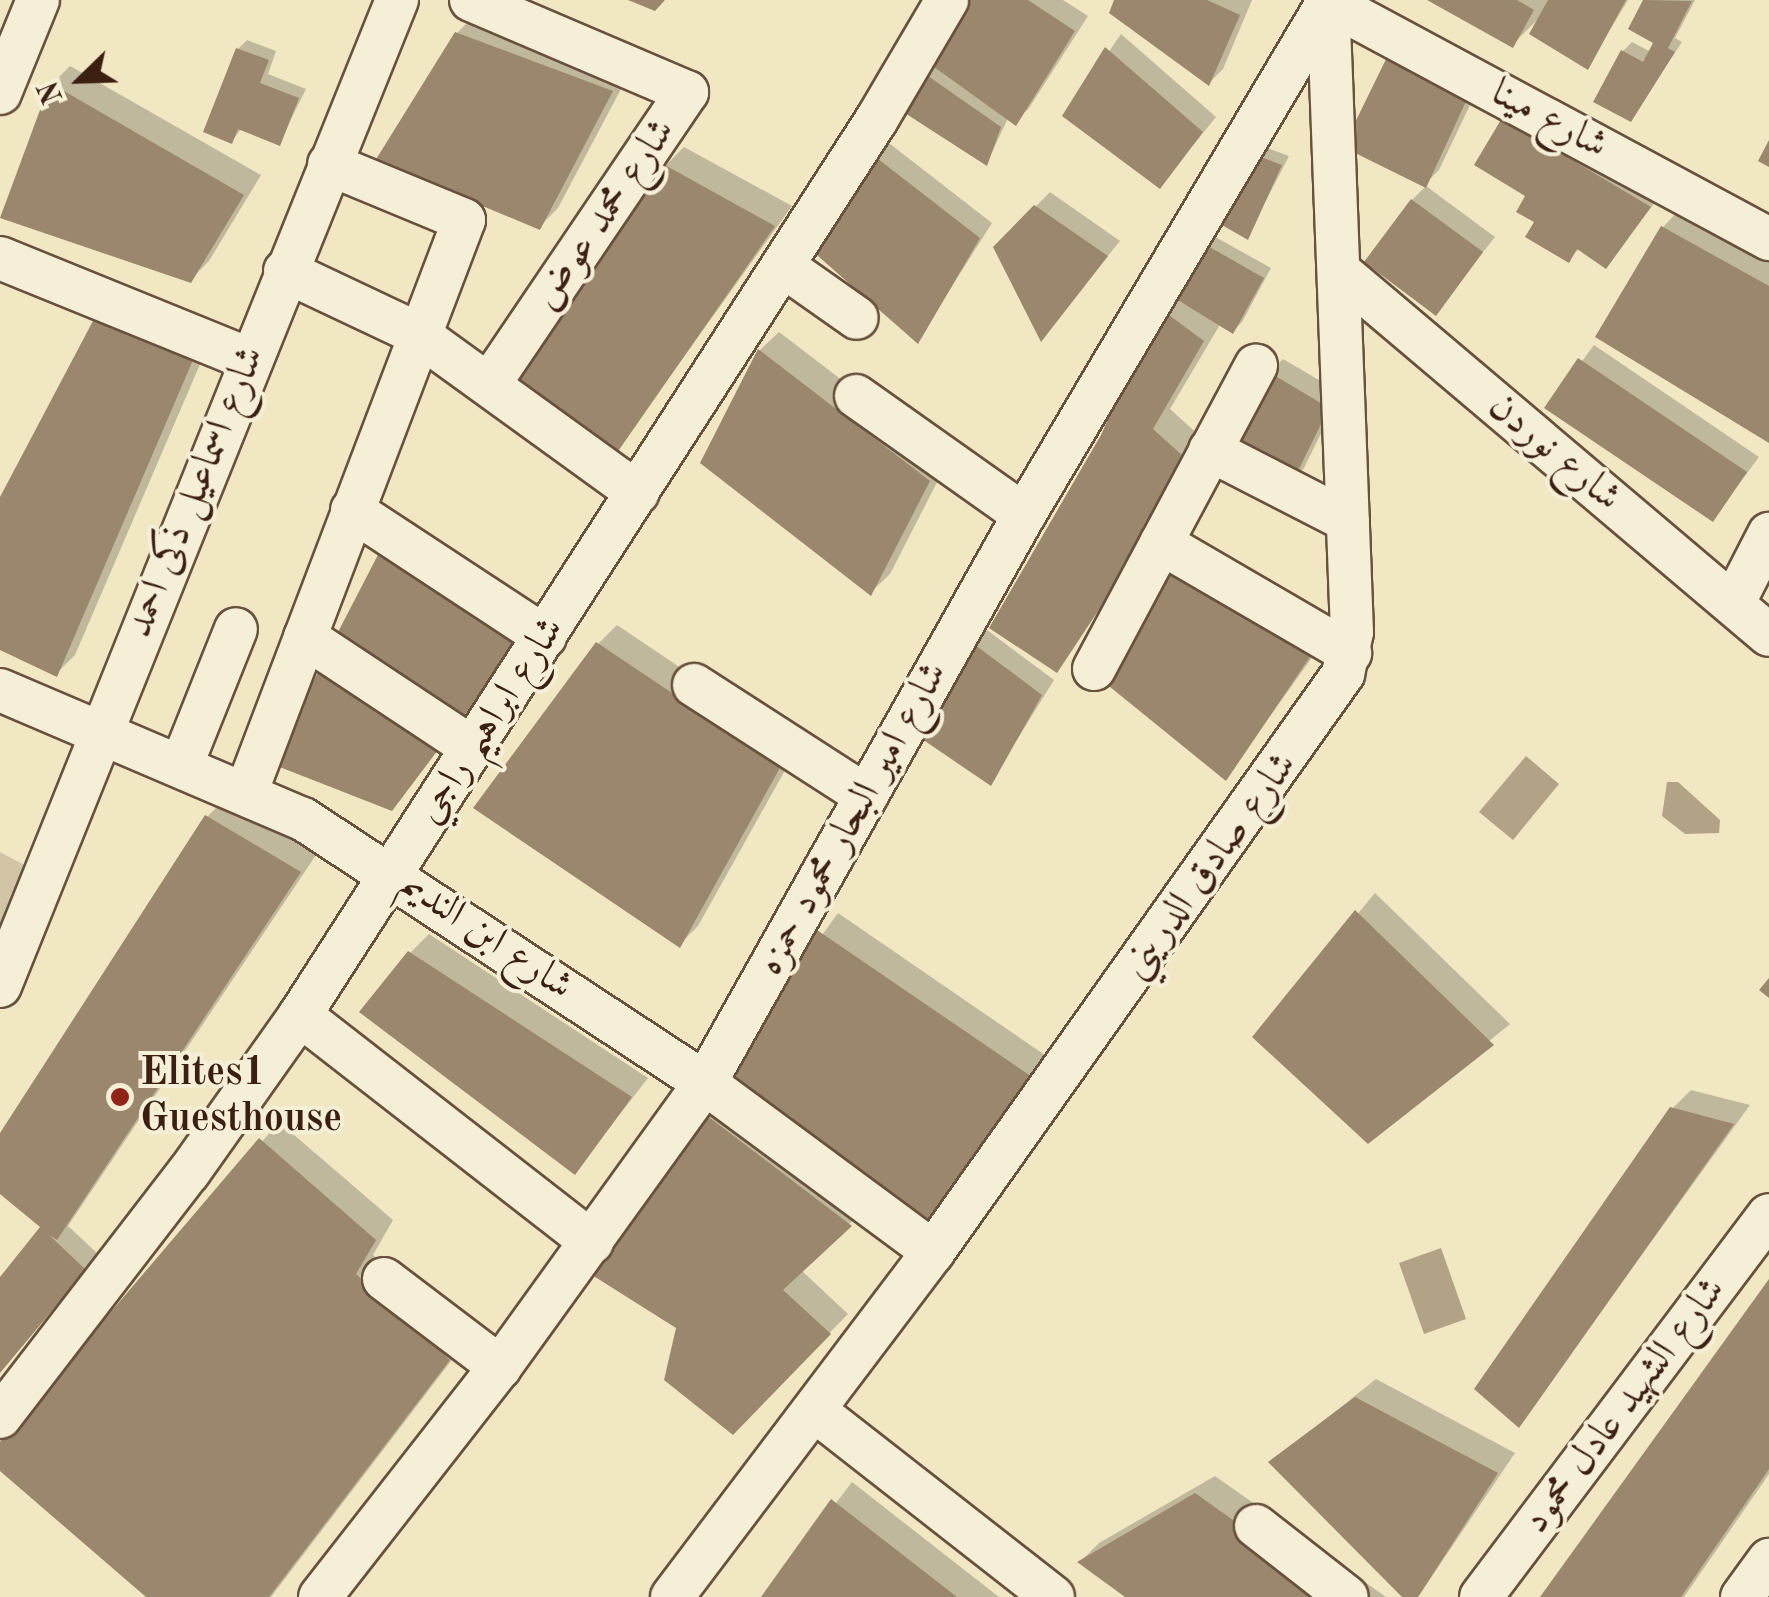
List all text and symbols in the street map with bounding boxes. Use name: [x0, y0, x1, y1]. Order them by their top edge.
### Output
north arrow: [30, 30, 130, 130]
street label: شارع مينا: [1483, 69, 1615, 171]
text: N: [35, 76, 69, 107]
street label: شارع محمد عوض: [523, 110, 687, 320]
street label: شارع اسماعيل ذكى احمد: [116, 340, 276, 644]
street label: شارع نوردن: [1478, 384, 1630, 522]
street label: شارع ابراهيم راجي: [406, 609, 576, 833]
street label: شارع امير البحار محمود حمزه: [747, 654, 959, 984]
street label: شارع صادق الدريني: [1112, 743, 1308, 989]
street label: شارع ابن النديم: [390, 861, 582, 1011]
place label: Elites1 Guesthouse: [140, 1050, 342, 1144]
marker: Elites1 Guesthouse: [109, 1086, 131, 1108]
street label: شارع الشهيد عادل محمود: [1513, 1268, 1737, 1544]

